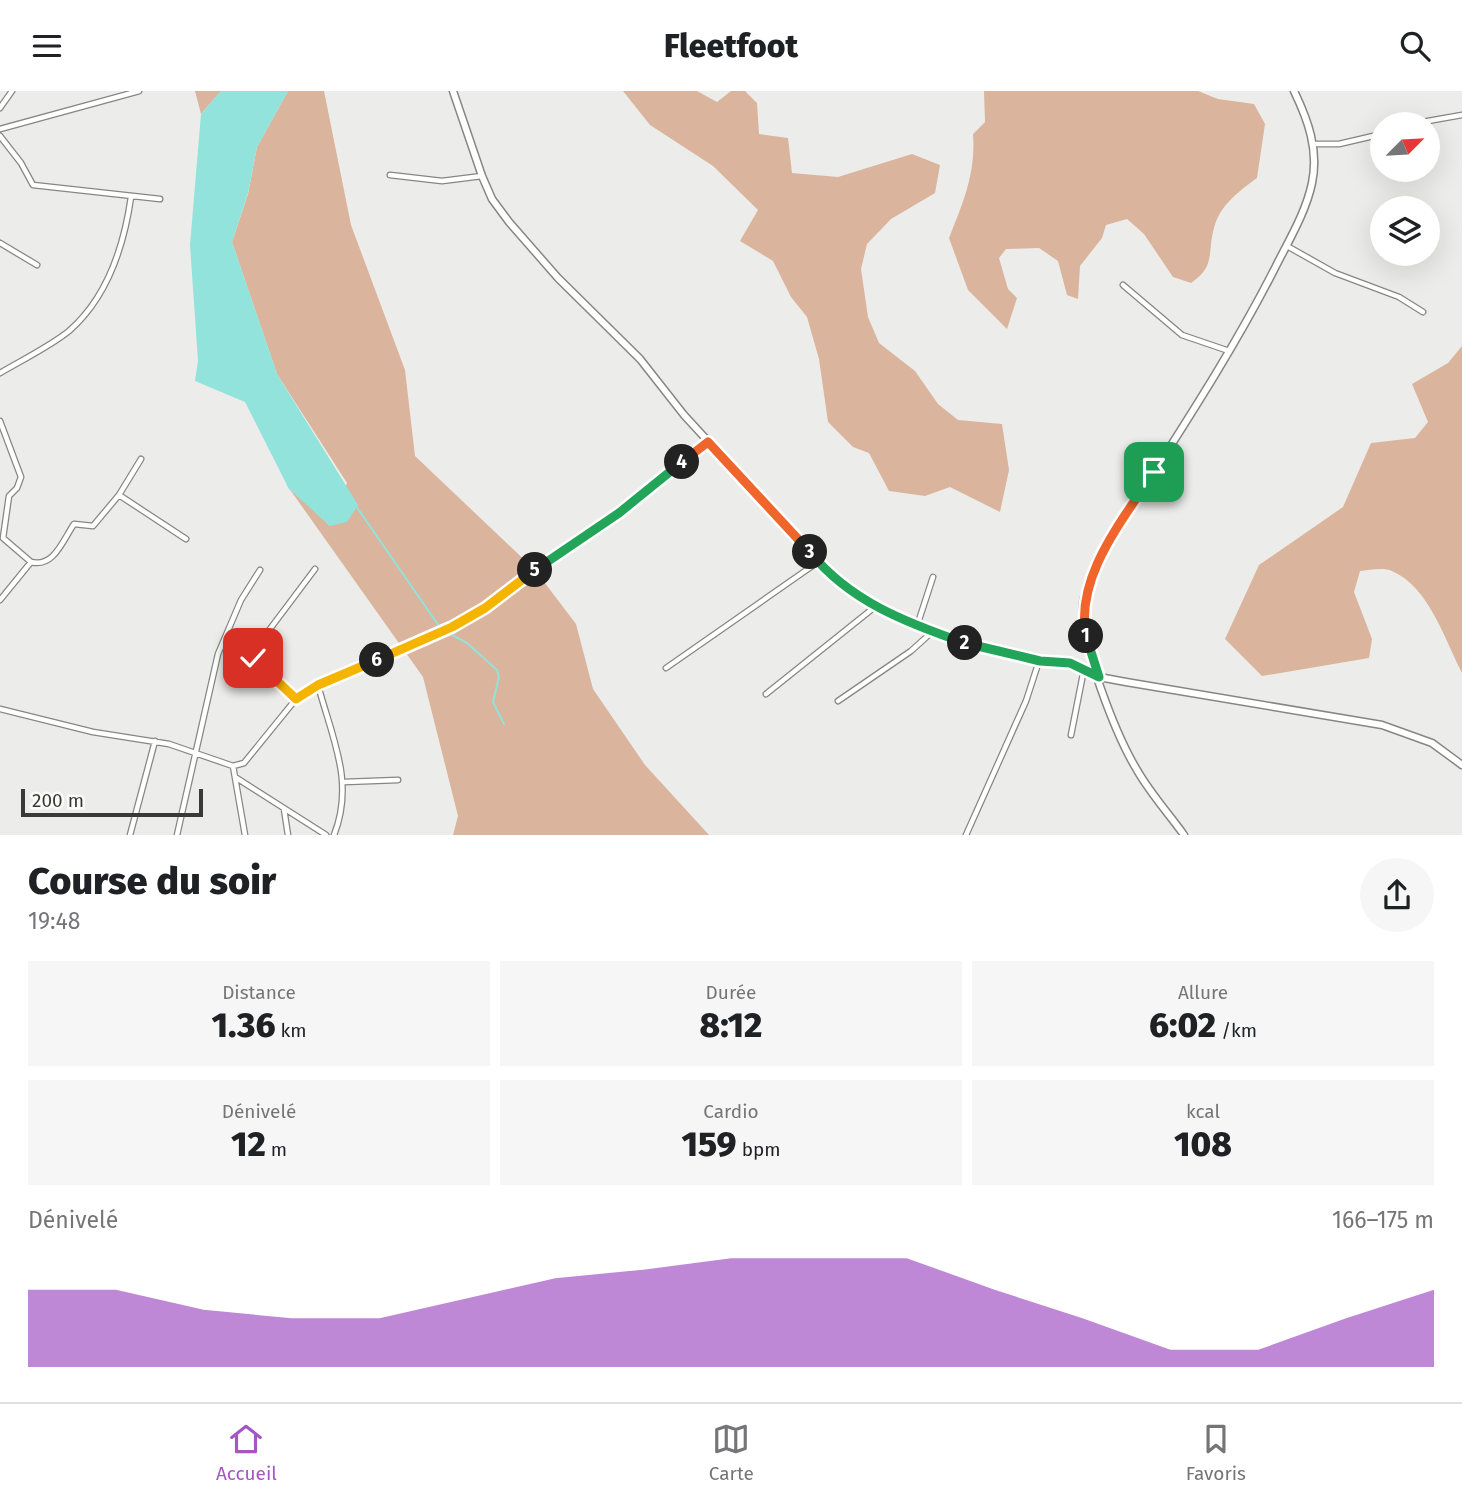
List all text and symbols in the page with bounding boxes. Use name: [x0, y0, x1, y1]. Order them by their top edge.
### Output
icon: menu: [28, 27, 66, 65]
text: Fleetfoot: [664, 27, 798, 65]
icon: search: [1396, 27, 1434, 65]
north arrow: [1370, 112, 1440, 182]
map controls: [1370, 112, 1440, 266]
button: layers: [1370, 196, 1440, 266]
pin: [1124, 442, 1184, 502]
pin: 4: [664, 445, 700, 479]
text: 4: [676, 450, 687, 473]
icon: arrive: [1135, 453, 1173, 491]
pin: 3: [792, 535, 828, 569]
text: 3: [805, 540, 814, 563]
pin: 5: [518, 553, 552, 587]
text: 5: [529, 558, 540, 581]
pin: 1: [1068, 619, 1104, 653]
text: 1: [1081, 624, 1090, 647]
pin: 2: [948, 625, 982, 661]
pin: [223, 628, 283, 688]
text: 2: [960, 631, 969, 654]
icon: check: [234, 639, 272, 677]
pin: 6: [360, 643, 394, 677]
text: 6: [371, 648, 382, 671]
scale bar: [21, 786, 203, 818]
text: 200 m: [32, 789, 84, 812]
text: Course du soir: [28, 858, 276, 904]
button: share: [1360, 858, 1434, 932]
text: 19:48: [28, 907, 80, 935]
text: Distance: [222, 981, 296, 1004]
text: Durée: [706, 981, 756, 1004]
text: Allure: [1178, 981, 1228, 1004]
text: 1.36: [211, 1004, 276, 1046]
text: 8:12: [700, 1004, 762, 1046]
text: 6:02: [1149, 1004, 1216, 1046]
text: km: [276, 1019, 307, 1042]
text: /km: [1216, 1019, 1257, 1042]
text: Dénivelé: [222, 1100, 296, 1123]
text: Cardio: [703, 1100, 759, 1123]
text: kcal: [1186, 1100, 1220, 1123]
text: 12: [231, 1123, 266, 1165]
text: 159: [681, 1123, 737, 1165]
text: 108: [1174, 1123, 1232, 1165]
text: m: [266, 1138, 287, 1161]
text: bpm: [737, 1138, 781, 1161]
text: Dénivelé: [28, 1206, 118, 1234]
text: 166–175 m: [1332, 1206, 1434, 1234]
tab: Accueil: [216, 1420, 277, 1485]
tab: Carte: [709, 1420, 754, 1485]
tab: Favoris: [1186, 1420, 1246, 1485]

